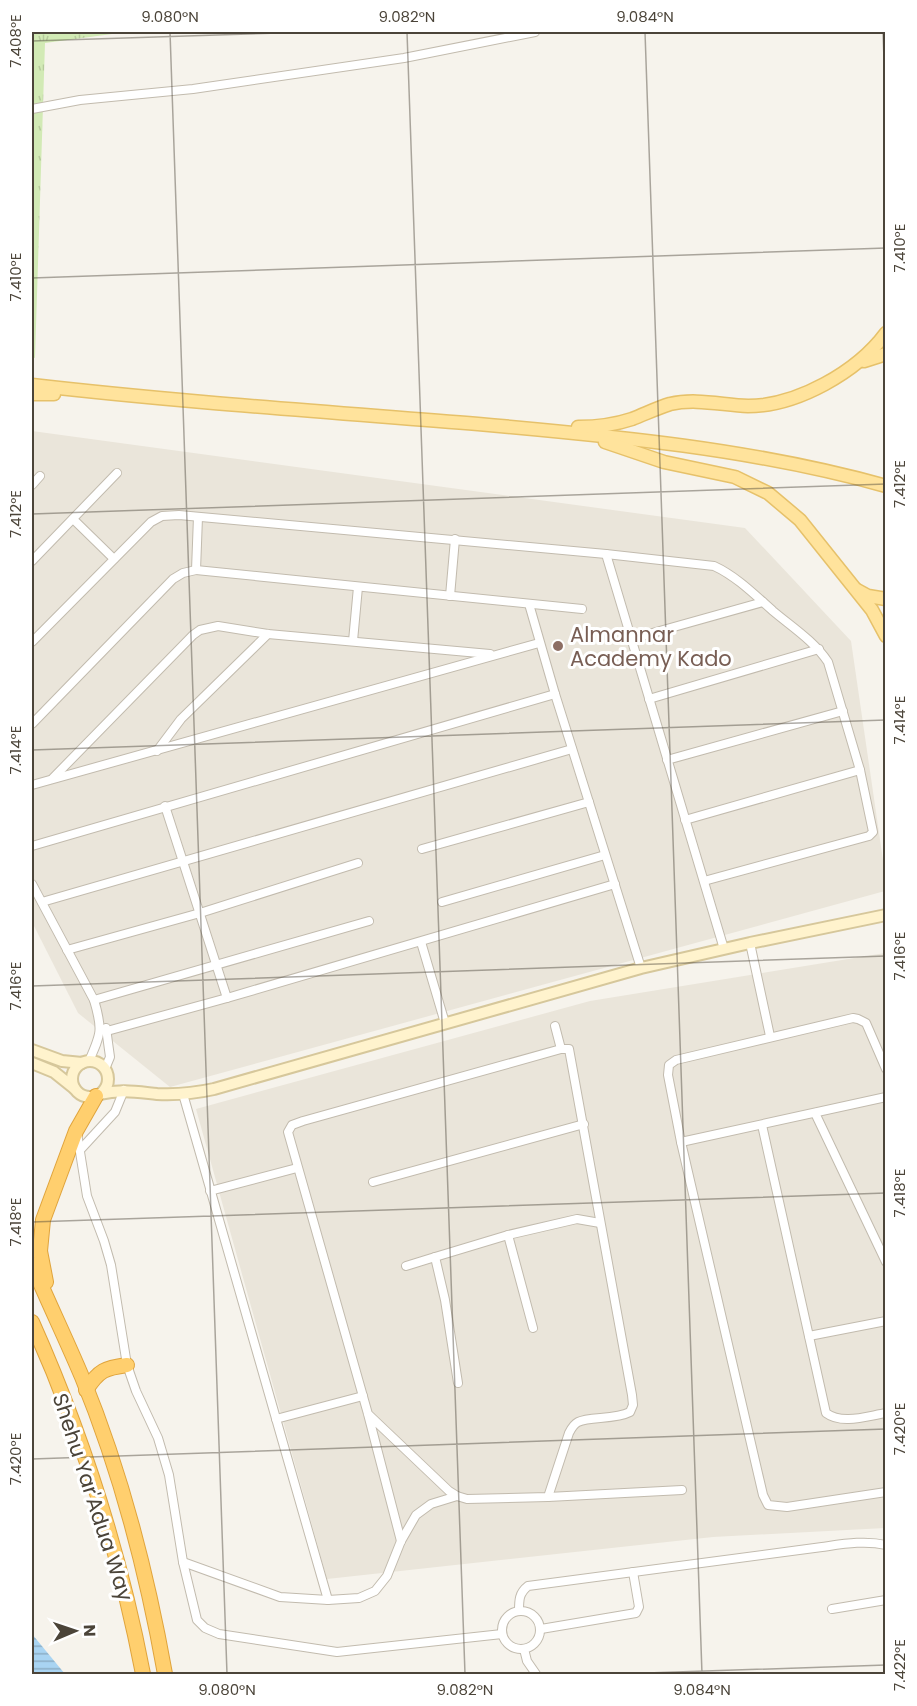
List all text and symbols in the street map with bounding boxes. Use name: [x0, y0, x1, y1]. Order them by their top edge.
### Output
text: 9.080°N: [141, 6, 199, 27]
text: 9.082°N: [379, 6, 435, 27]
text: 9.084°N: [616, 6, 674, 27]
text: 7.408°E: [5, 14, 26, 68]
text: 7.410°E: [889, 224, 910, 272]
text: 7.410°E: [5, 253, 26, 301]
text: 7.412°E: [889, 460, 910, 508]
text: 7.412°E: [5, 490, 26, 538]
place label: Almannar Academy Kado: [570, 620, 732, 673]
marker: Almannar Academy Kado: [551, 639, 565, 653]
text: 7.414°E: [889, 696, 910, 744]
text: 7.414°E: [5, 726, 26, 774]
text: 7.416°E: [889, 932, 910, 980]
text: 7.416°E: [5, 962, 26, 1010]
text: 7.418°E: [889, 1169, 910, 1217]
text: 7.418°E: [5, 1198, 26, 1246]
street label: Shehu Yar'Adua Way: [46, 1389, 140, 1605]
text: 7.420°E: [889, 1403, 910, 1455]
text: 7.420°E: [5, 1433, 26, 1485]
north arrow: [45, 1601, 105, 1661]
text: N: [78, 1624, 101, 1637]
text: 7.422°E: [889, 1639, 910, 1691]
text: 9.080°N: [198, 1679, 256, 1700]
text: 9.082°N: [437, 1679, 493, 1700]
text: 9.084°N: [673, 1679, 731, 1700]

